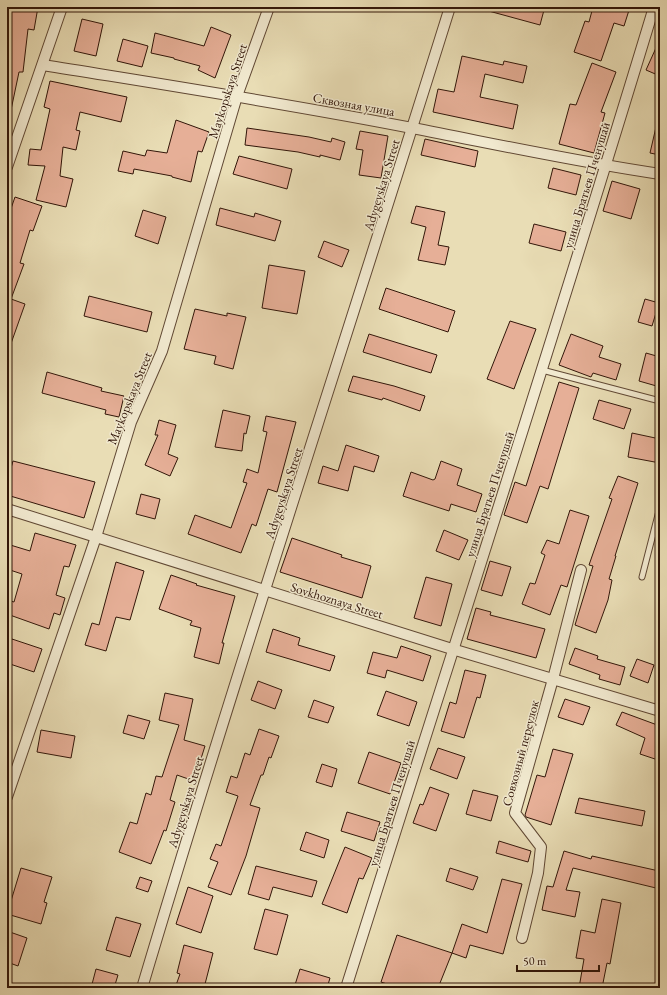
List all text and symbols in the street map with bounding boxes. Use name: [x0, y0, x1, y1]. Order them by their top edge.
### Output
street label: Maykopskaya Street: [204, 42, 251, 141]
street label: Сквозная улица: [312, 89, 397, 120]
street label: улица Братьев Пченушай: [559, 120, 614, 250]
street label: Adygeyskaya Street: [359, 137, 403, 234]
street label: Maykopskaya Street: [103, 349, 156, 447]
street label: улица Братьев Пченушай: [461, 429, 518, 559]
street label: Adygeyskaya Street: [260, 445, 306, 542]
street label: Sovkhoznaya Street: [289, 578, 385, 623]
street label: Совхозный переулок: [498, 697, 543, 808]
street label: улица Братьев Пченушай: [364, 738, 419, 868]
street label: Adygeyskaya Street: [163, 754, 207, 851]
scale bar: [517, 947, 599, 973]
text: 50 m: [523, 953, 547, 969]

